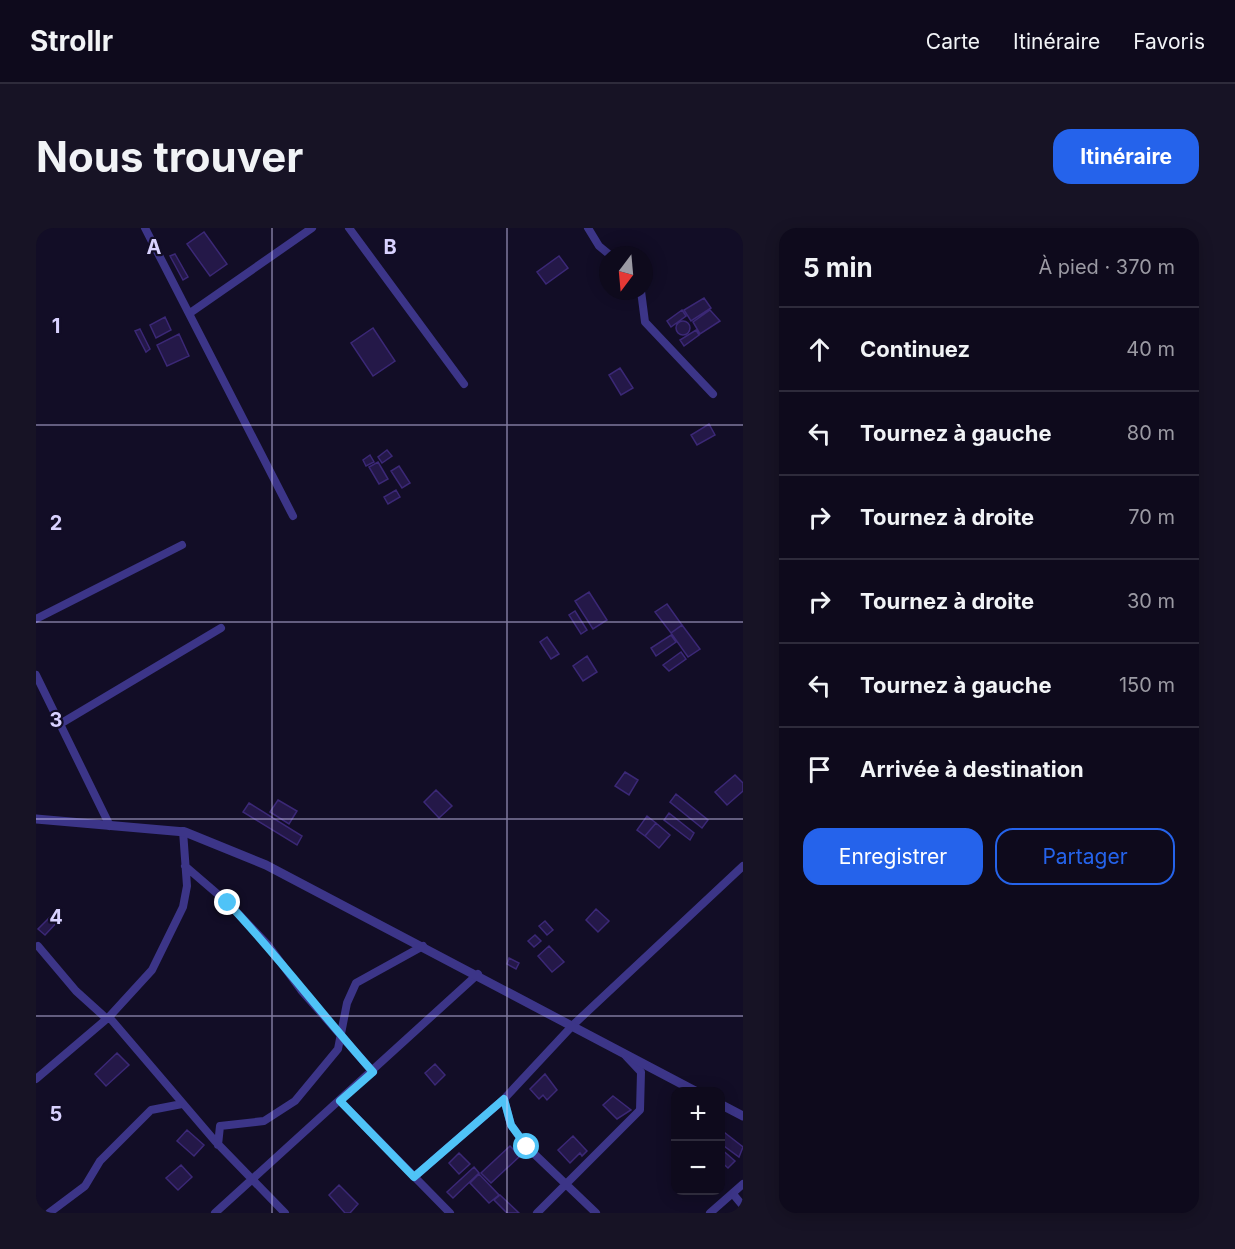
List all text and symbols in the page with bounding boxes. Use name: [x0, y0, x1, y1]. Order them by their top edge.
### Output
text: Strollr: [30, 24, 113, 58]
text: Carte: [926, 29, 980, 54]
text: Itinéraire: [1013, 29, 1100, 54]
text: Favoris: [1133, 29, 1205, 54]
button: Itinéraire: [1053, 129, 1199, 184]
text: Nous trouver: [36, 131, 303, 182]
text: A: [147, 235, 162, 259]
text: B: [383, 235, 397, 259]
north arrow: [599, 246, 653, 300]
text: 5 min: [803, 252, 873, 283]
text: À pied · 370 m: [1038, 255, 1175, 279]
text: 1: [52, 314, 60, 338]
icon: ahead: [803, 333, 836, 366]
text: Continuez: [860, 336, 970, 362]
text: 40 m: [1126, 337, 1175, 361]
icon: left: [803, 417, 836, 450]
text: Tournez à gauche: [860, 420, 1052, 446]
text: 80 m: [1127, 421, 1175, 445]
icon: right: [803, 501, 836, 534]
text: Tournez à droite: [860, 504, 1034, 530]
text: 70 m: [1128, 505, 1175, 529]
text: 2: [50, 511, 62, 535]
icon: right: [803, 585, 836, 618]
text: Tournez à droite: [860, 588, 1034, 614]
text: 30 m: [1127, 589, 1175, 613]
icon: left: [803, 669, 836, 702]
text: Tournez à gauche: [860, 672, 1052, 698]
text: 150 m: [1119, 673, 1175, 697]
text: 3: [50, 708, 62, 732]
icon: arrive: [803, 753, 836, 786]
text: Arrivée à destination: [860, 756, 1084, 782]
button: Enregistrer: [803, 828, 983, 885]
button: Partager: [995, 828, 1175, 885]
route end: [214, 889, 240, 915]
text: 4: [49, 905, 63, 929]
map controls: [671, 1087, 725, 1195]
button: +: [671, 1087, 725, 1141]
text: 5: [50, 1102, 62, 1126]
route start: [513, 1133, 539, 1159]
button: −: [671, 1141, 725, 1195]

